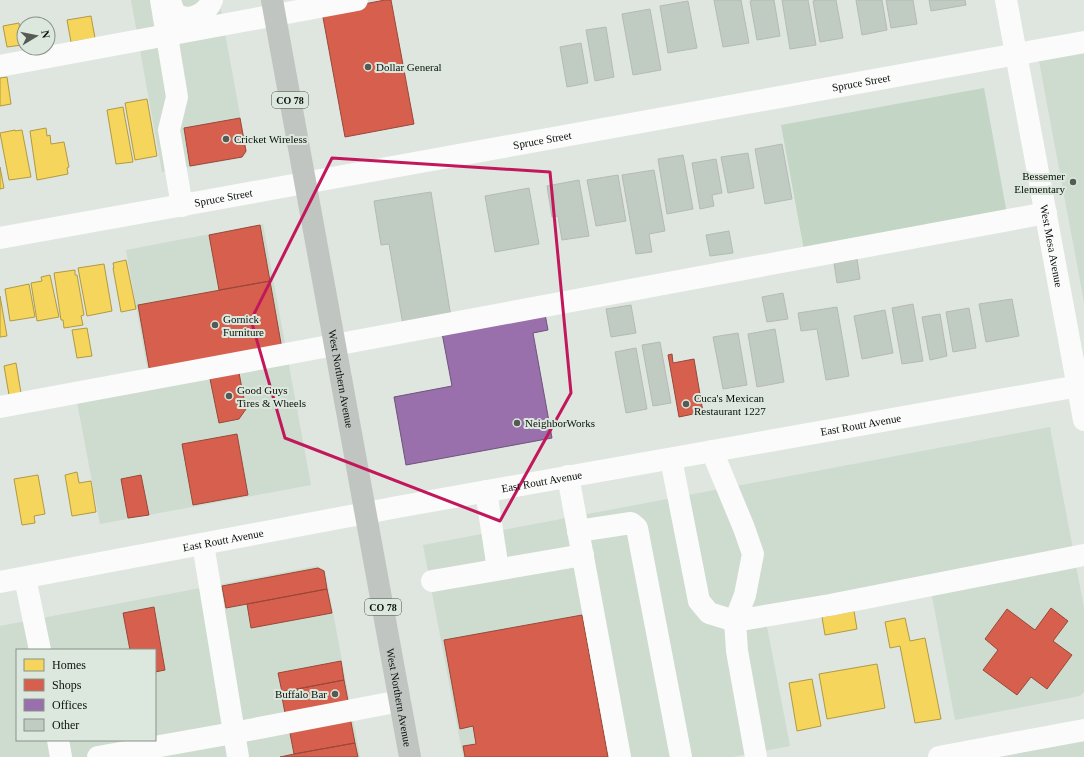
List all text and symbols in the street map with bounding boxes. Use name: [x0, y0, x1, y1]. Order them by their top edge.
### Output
north arrow: [16, 16, 56, 56]
text: N: [39, 29, 52, 39]
place label: Dollar General: [376, 61, 442, 73]
marker: Dollar General: [363, 62, 373, 72]
street label: Spruce Street: [831, 71, 891, 93]
road number: CO 78: [272, 92, 308, 108]
street label: Spruce Street: [512, 129, 572, 151]
place label: Cricket Wireless: [234, 133, 307, 145]
marker: Cricket Wireless: [221, 134, 231, 144]
place label: Bessemer Elementary: [1014, 170, 1065, 195]
marker: Bessemer Elementary: [1068, 177, 1078, 187]
street label: Spruce Street: [193, 186, 253, 209]
street label: West Mesa Avenue: [1038, 203, 1065, 288]
place label: Gornick Furniture: [223, 313, 264, 338]
marker: Gornick Furniture: [210, 320, 220, 330]
street label: West Northern Avenue: [326, 329, 356, 429]
place label: Good Guys Tires & Wheels: [237, 384, 306, 409]
marker: Good Guys Tires & Wheels: [224, 391, 234, 401]
place label: Cuca's Mexican Restaurant 1227: [694, 392, 766, 417]
marker: Cuca's Mexican Restaurant 1227: [681, 399, 691, 409]
street label: East Routt Avenue: [819, 412, 902, 438]
place label: NeighborWorks: [525, 417, 595, 429]
marker: NeighborWorks: [512, 418, 522, 428]
street label: East Routt Avenue: [500, 468, 583, 494]
street label: East Routt Avenue: [182, 526, 264, 553]
road number: CO 78: [365, 599, 401, 615]
street label: West Northern Avenue: [384, 647, 414, 748]
legend: [16, 649, 156, 741]
text: Homes: [52, 658, 86, 672]
text: Shops: [52, 678, 82, 692]
place label: Buffalo Bar: [275, 688, 327, 700]
marker: Buffalo Bar: [330, 689, 340, 699]
text: Offices: [52, 698, 87, 712]
text: Other: [52, 718, 79, 732]

